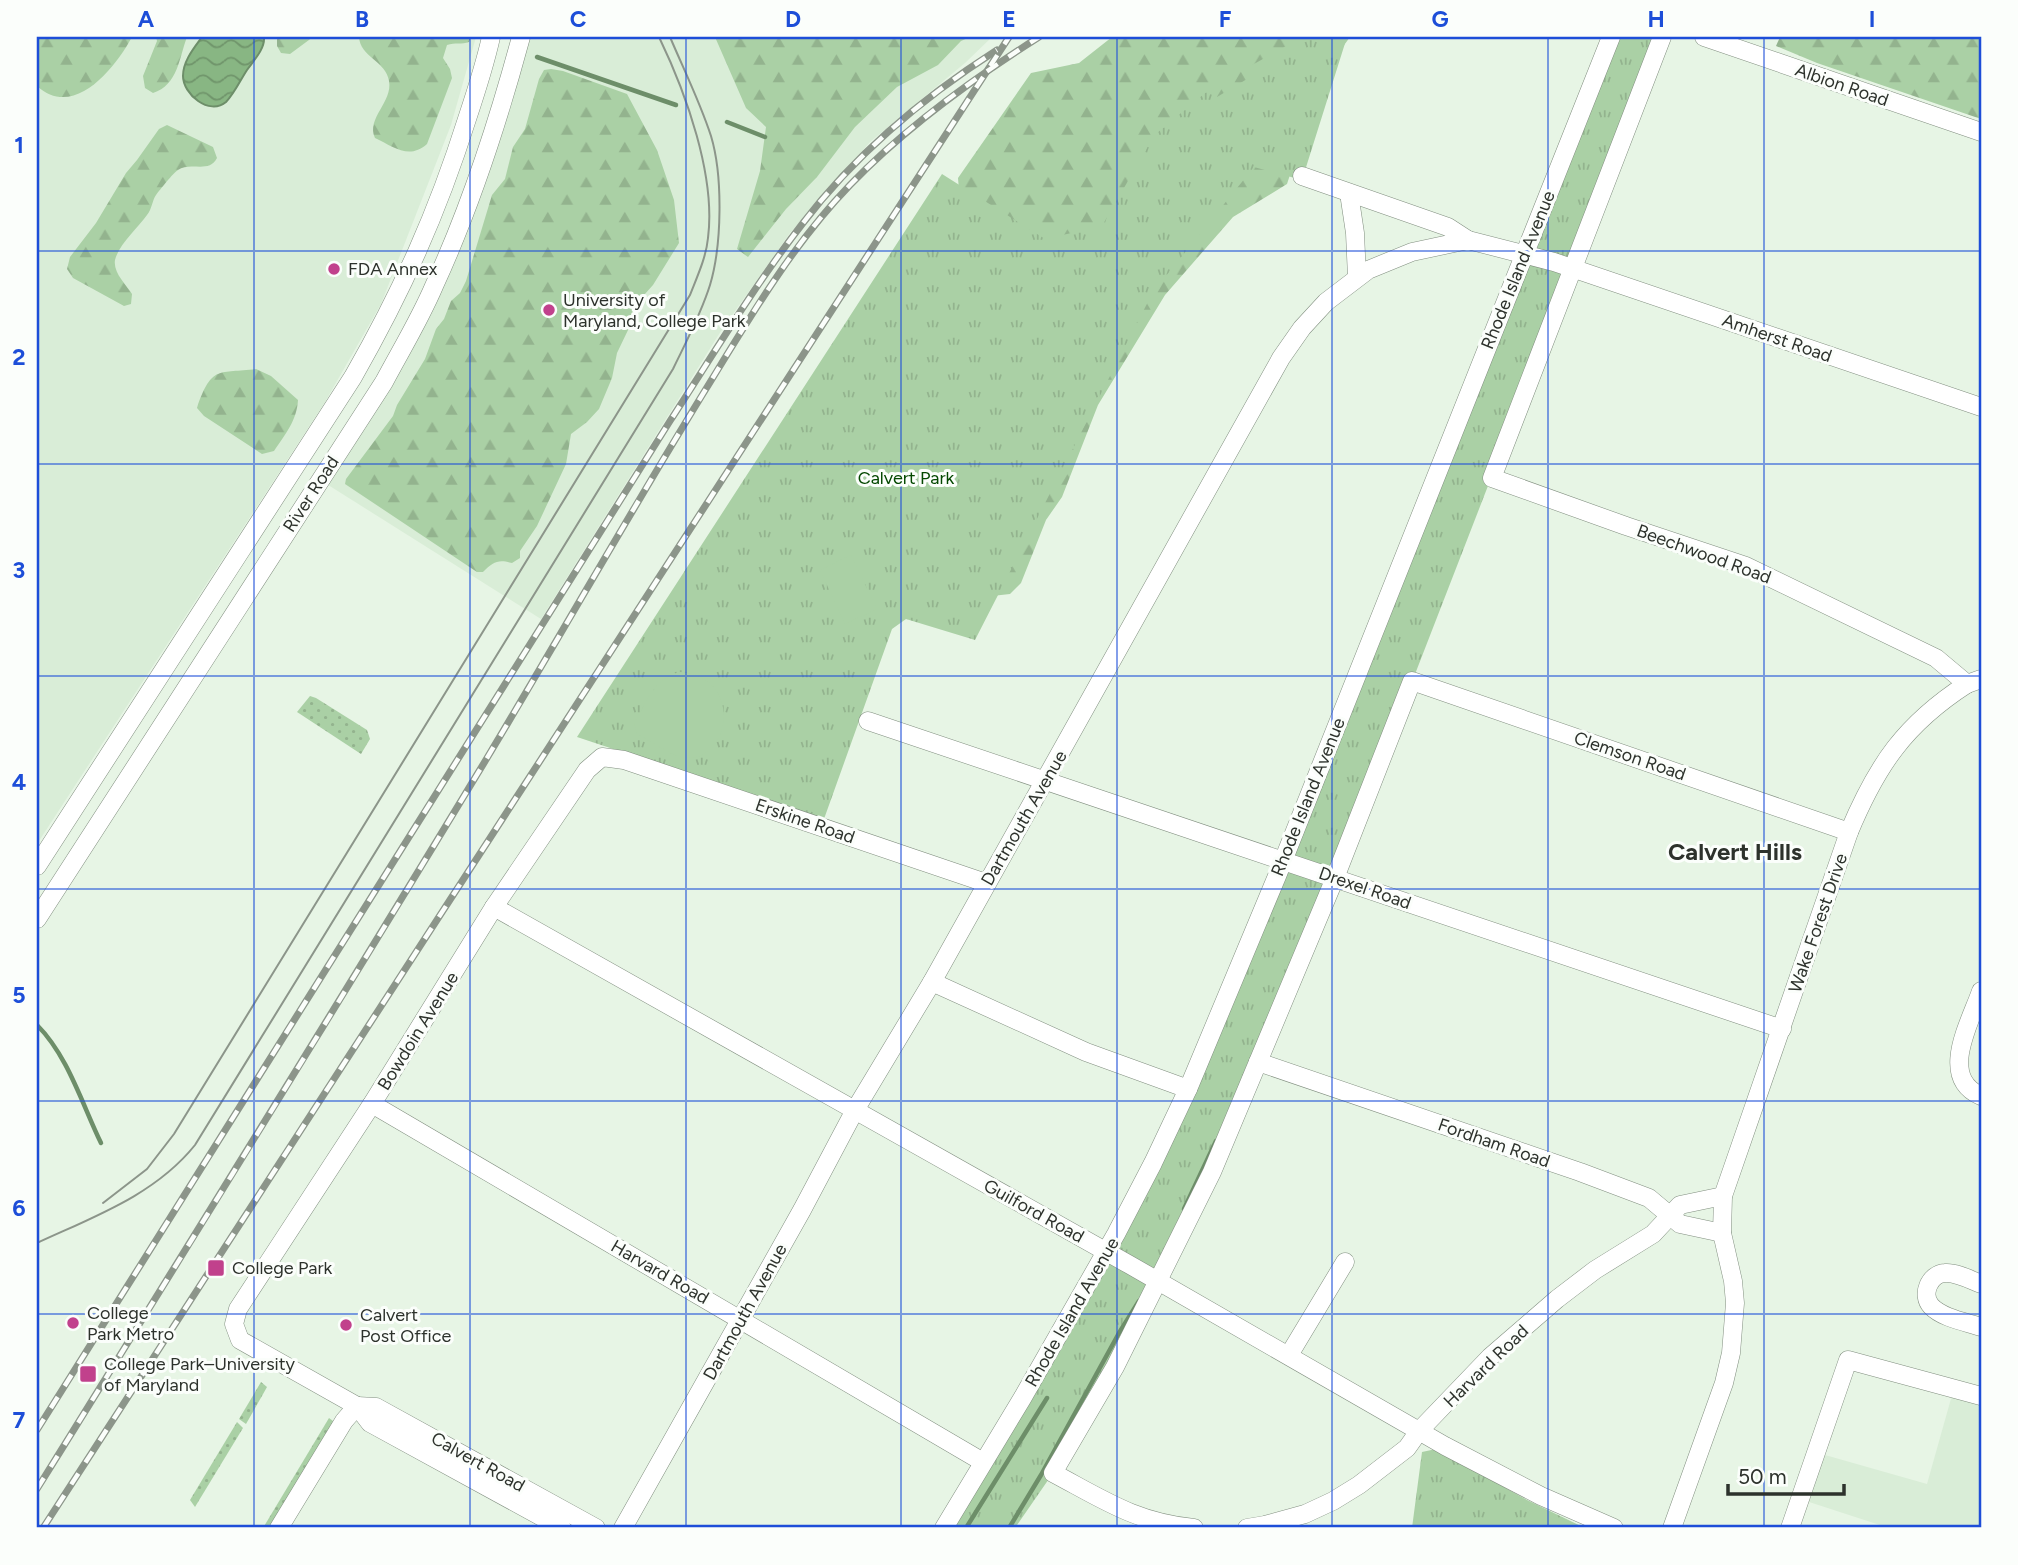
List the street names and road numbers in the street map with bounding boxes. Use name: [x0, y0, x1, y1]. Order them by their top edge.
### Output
street label: Albion Road: [1792, 59, 1892, 111]
street label: Rhode Island Avenue: [1476, 187, 1560, 352]
street label: Amherst Road: [1719, 309, 1835, 367]
street label: River Road: [278, 452, 344, 536]
street label: Beechwood Road: [1634, 519, 1774, 589]
street label: Rhode Island Avenue: [1266, 714, 1350, 879]
street label: Clemson Road: [1571, 727, 1689, 785]
street label: Dartmouth Avenue: [976, 746, 1072, 890]
street label: Erskine Road: [752, 794, 858, 848]
street label: Wake Forest Drive: [1784, 850, 1852, 996]
street label: Drexel Road: [1316, 862, 1414, 914]
street label: Bowdoin Avenue: [373, 968, 463, 1094]
street label: Fordham Road: [1435, 1114, 1553, 1172]
street label: Guilford Road: [980, 1174, 1088, 1248]
street label: Rhode Island Avenue: [1020, 1233, 1124, 1391]
street label: Harvard Road: [607, 1235, 713, 1309]
street label: Dartmouth Avenue: [698, 1240, 792, 1384]
street label: Harvard Road: [1439, 1320, 1533, 1412]
street label: Calvert Road: [427, 1427, 529, 1497]

